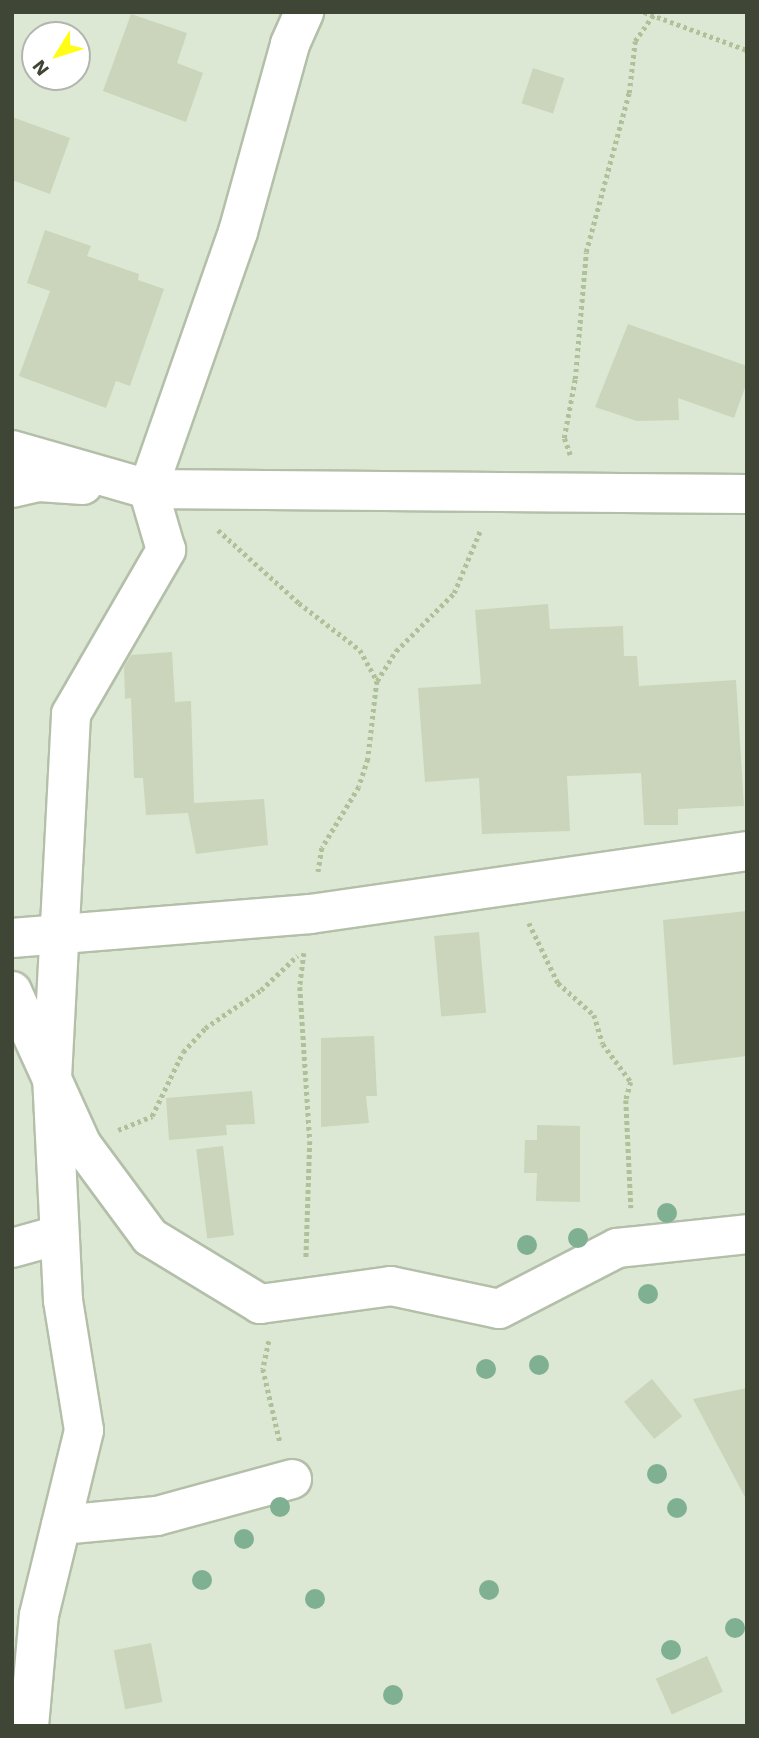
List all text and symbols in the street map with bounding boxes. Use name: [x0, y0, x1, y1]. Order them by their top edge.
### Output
north arrow: [21, 21, 91, 91]
text: N: [27, 55, 54, 81]

